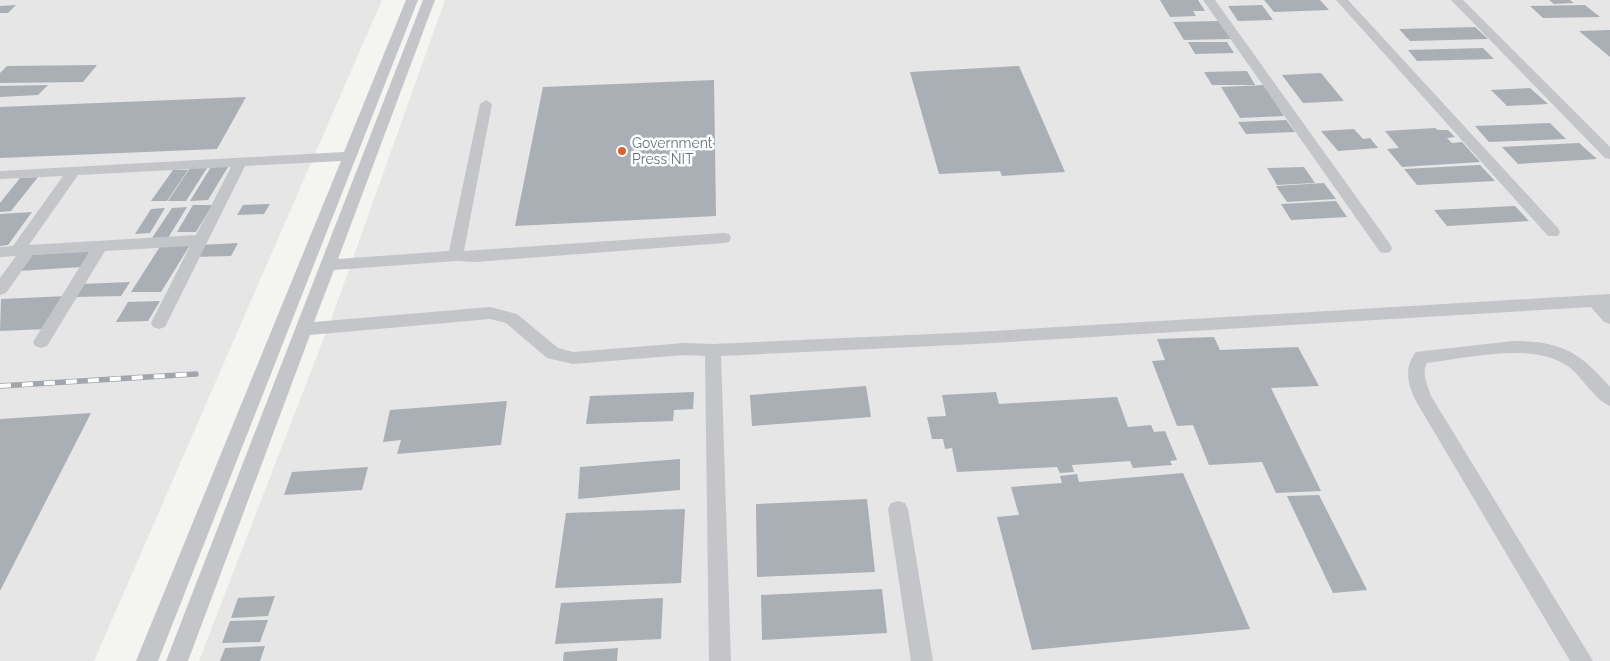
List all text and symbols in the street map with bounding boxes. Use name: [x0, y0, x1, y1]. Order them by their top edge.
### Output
place label: Government Press NIT: [632, 135, 713, 167]
marker: Government Press NIT: [616, 145, 628, 157]

